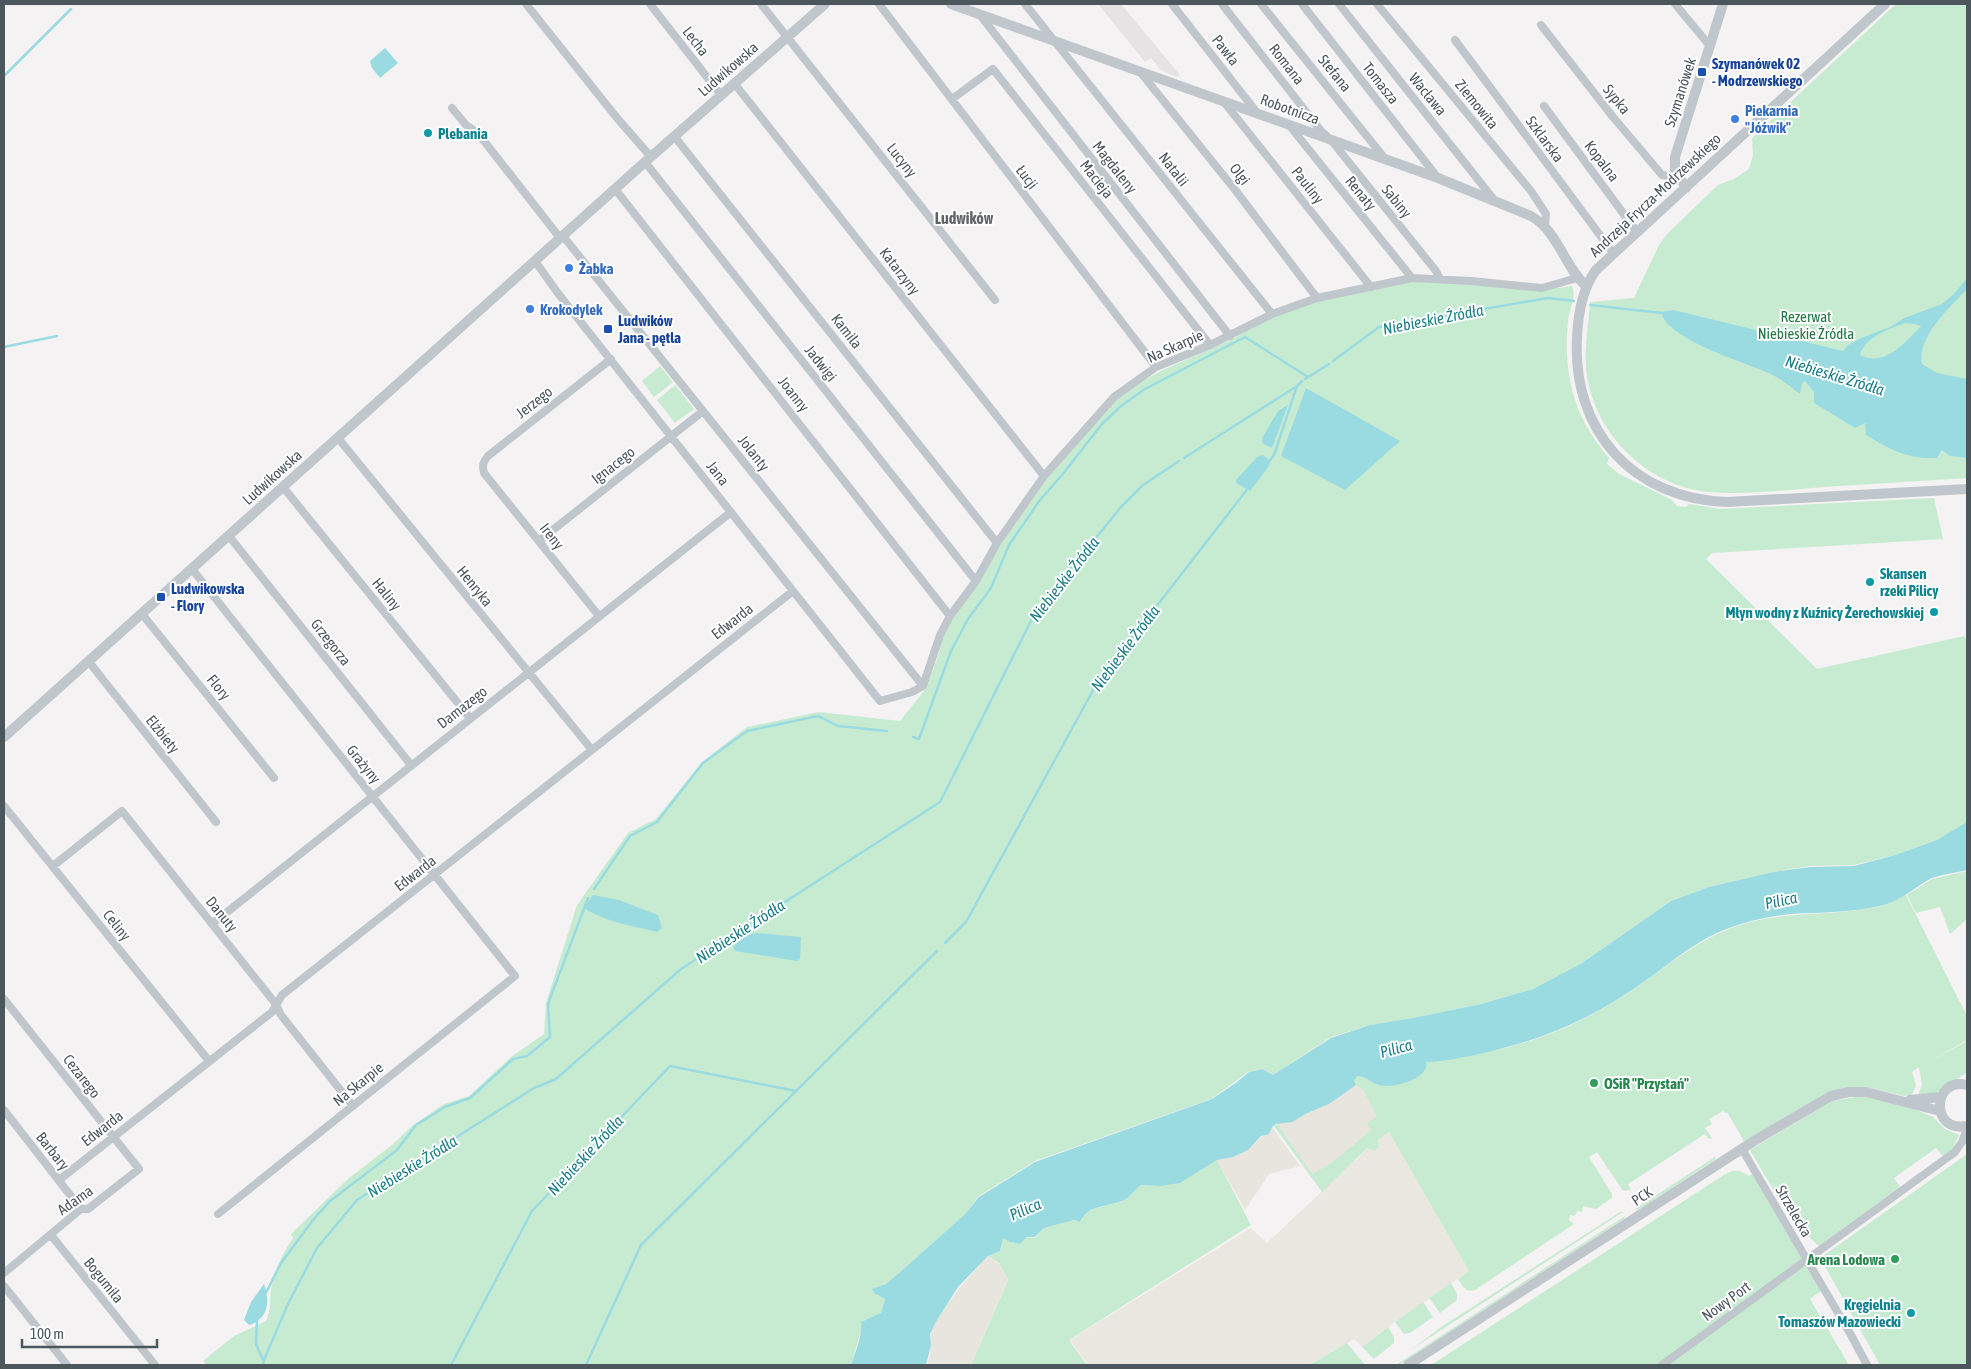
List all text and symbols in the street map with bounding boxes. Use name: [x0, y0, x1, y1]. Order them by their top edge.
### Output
street label: Lecha: [679, 23, 713, 59]
street label: Pawła: [1209, 31, 1243, 69]
street label: Ludwikowska: [695, 38, 761, 100]
street label: Romana: [1266, 40, 1308, 88]
street label: Stefana: [1315, 51, 1355, 95]
street label: Szymanówek: [1661, 55, 1699, 129]
place label: Szymanówek 02 - Modrzewskiego: [1712, 55, 1803, 89]
street label: Tomasza: [1359, 59, 1403, 107]
marker: Szymanówek 02 - Modrzewskiego: [1696, 66, 1708, 78]
street label: Wacława: [1406, 69, 1450, 119]
street label: Ziemowita: [1452, 76, 1502, 132]
street label: Sypka: [1600, 81, 1634, 117]
street label: Robotnicza: [1258, 90, 1322, 128]
place label: Piekarnia "Jóźwik": [1745, 102, 1798, 136]
street label: Szklarska: [1523, 113, 1567, 165]
marker: Piekarnia "Jóźwik": [1729, 113, 1741, 125]
place label: Plebania: [438, 125, 488, 142]
marker: Plebania: [422, 127, 434, 139]
street label: Andrzeja Frycza-Modrzewskiego: [1586, 130, 1724, 260]
street label: Kopalna: [1581, 137, 1623, 185]
street label: Magdaleny: [1089, 138, 1141, 196]
street label: Lucyny: [884, 140, 920, 180]
street label: Natalii: [1156, 149, 1192, 189]
street label: Macieja: [1077, 157, 1117, 201]
street label: Olgi: [1226, 160, 1254, 188]
street label: Łucji: [1013, 162, 1041, 192]
street label: Pauliny: [1288, 163, 1328, 207]
street label: Renaty: [1342, 172, 1380, 214]
street label: Sabiny: [1379, 181, 1415, 221]
district label: Ludwików: [935, 209, 994, 227]
street label: Katarzyny: [876, 244, 924, 298]
place label: Żabka: [579, 260, 613, 277]
marker: Żabka: [563, 262, 575, 274]
water label: Niebieskie Źródła: [1381, 300, 1485, 338]
place label: Krokodylek: [540, 301, 603, 318]
marker: Krokodylek: [524, 303, 536, 315]
park label: Rezerwat Niebieskie Źródła: [1758, 308, 1854, 342]
street label: Kamila: [828, 310, 866, 352]
place label: Ludwików Jana - pętla: [617, 312, 681, 346]
marker: Ludwików Jana - pętla: [602, 323, 614, 335]
street label: Na Skarpie: [1144, 326, 1206, 366]
street label: Jadwigi: [802, 342, 840, 384]
water label: Niebieskie Źródła: [1783, 351, 1887, 399]
street label: Joanny: [775, 373, 813, 415]
street label: Jerzego: [512, 383, 556, 421]
street label: Jolanty: [735, 432, 773, 474]
street label: Ignacego: [588, 443, 638, 487]
street label: Ludwikowska: [239, 446, 305, 508]
street label: Jana: [703, 458, 733, 489]
street label: Ireny: [537, 520, 567, 552]
water label: Niebieskie Źródła: [1025, 533, 1103, 625]
street label: Henryka: [454, 562, 496, 610]
place label: Skansen rzeki Pilicy: [1880, 565, 1939, 599]
street label: Haliny: [369, 574, 405, 614]
marker: Skansen rzeki Pilicy: [1864, 576, 1876, 588]
place label: Ludwikowska - Flory: [171, 580, 245, 614]
marker: Ludwikowska - Flory: [155, 591, 167, 603]
street label: Edwarda: [708, 600, 756, 642]
water label: Niebieskie Żródła: [1087, 601, 1163, 694]
place label: Młyn wodny z Kuźnicy Żerechowskiej: [1725, 604, 1924, 621]
marker: Młyn wodny z Kuźnicy Żerechowskiej: [1928, 606, 1940, 618]
street label: Grzegorza: [308, 615, 354, 669]
street label: Flory: [204, 671, 234, 703]
street label: Damazego: [434, 682, 490, 732]
street label: Elżbiety: [143, 712, 183, 756]
street label: Grażyny: [344, 742, 384, 786]
street label: Edwarda: [391, 852, 439, 894]
water label: Pilica: [1763, 888, 1799, 912]
street label: Danuty: [203, 893, 241, 935]
water label: Niebieskie Źródła: [692, 895, 788, 966]
street label: Celiny: [100, 906, 134, 944]
water label: Pilica: [1378, 1035, 1415, 1061]
street label: Cezarego: [60, 1051, 104, 1101]
street label: Na Skarpie: [330, 1059, 387, 1109]
place label: OSiR "Przystań": [1604, 1075, 1689, 1092]
marker: OSiR "Przystań": [1588, 1077, 1600, 1089]
street label: Edwarda: [78, 1107, 126, 1149]
water label: Niebieskie Żródła: [544, 1111, 627, 1199]
street label: Barbary: [33, 1129, 73, 1173]
water label: Niebieskie Źródła: [364, 1131, 461, 1201]
street label: Adama: [54, 1182, 96, 1218]
street label: Strzelecka: [1772, 1182, 1816, 1240]
street label: PCK: [1628, 1183, 1656, 1209]
water label: Pilica: [1007, 1194, 1044, 1224]
place label: Arena Lodowa: [1806, 1251, 1885, 1268]
marker: Arena Lodowa: [1889, 1253, 1901, 1265]
street label: Bogumiła: [81, 1254, 127, 1306]
street label: Nowy Port: [1698, 1278, 1754, 1324]
place label: Kręgielnia Tomaszów Mazowiecki: [1778, 1296, 1901, 1330]
marker: Kręgielnia Tomaszów Mazowiecki: [1905, 1307, 1917, 1319]
scale bar: [22, 1316, 158, 1348]
text: 100 m: [30, 1325, 64, 1342]

